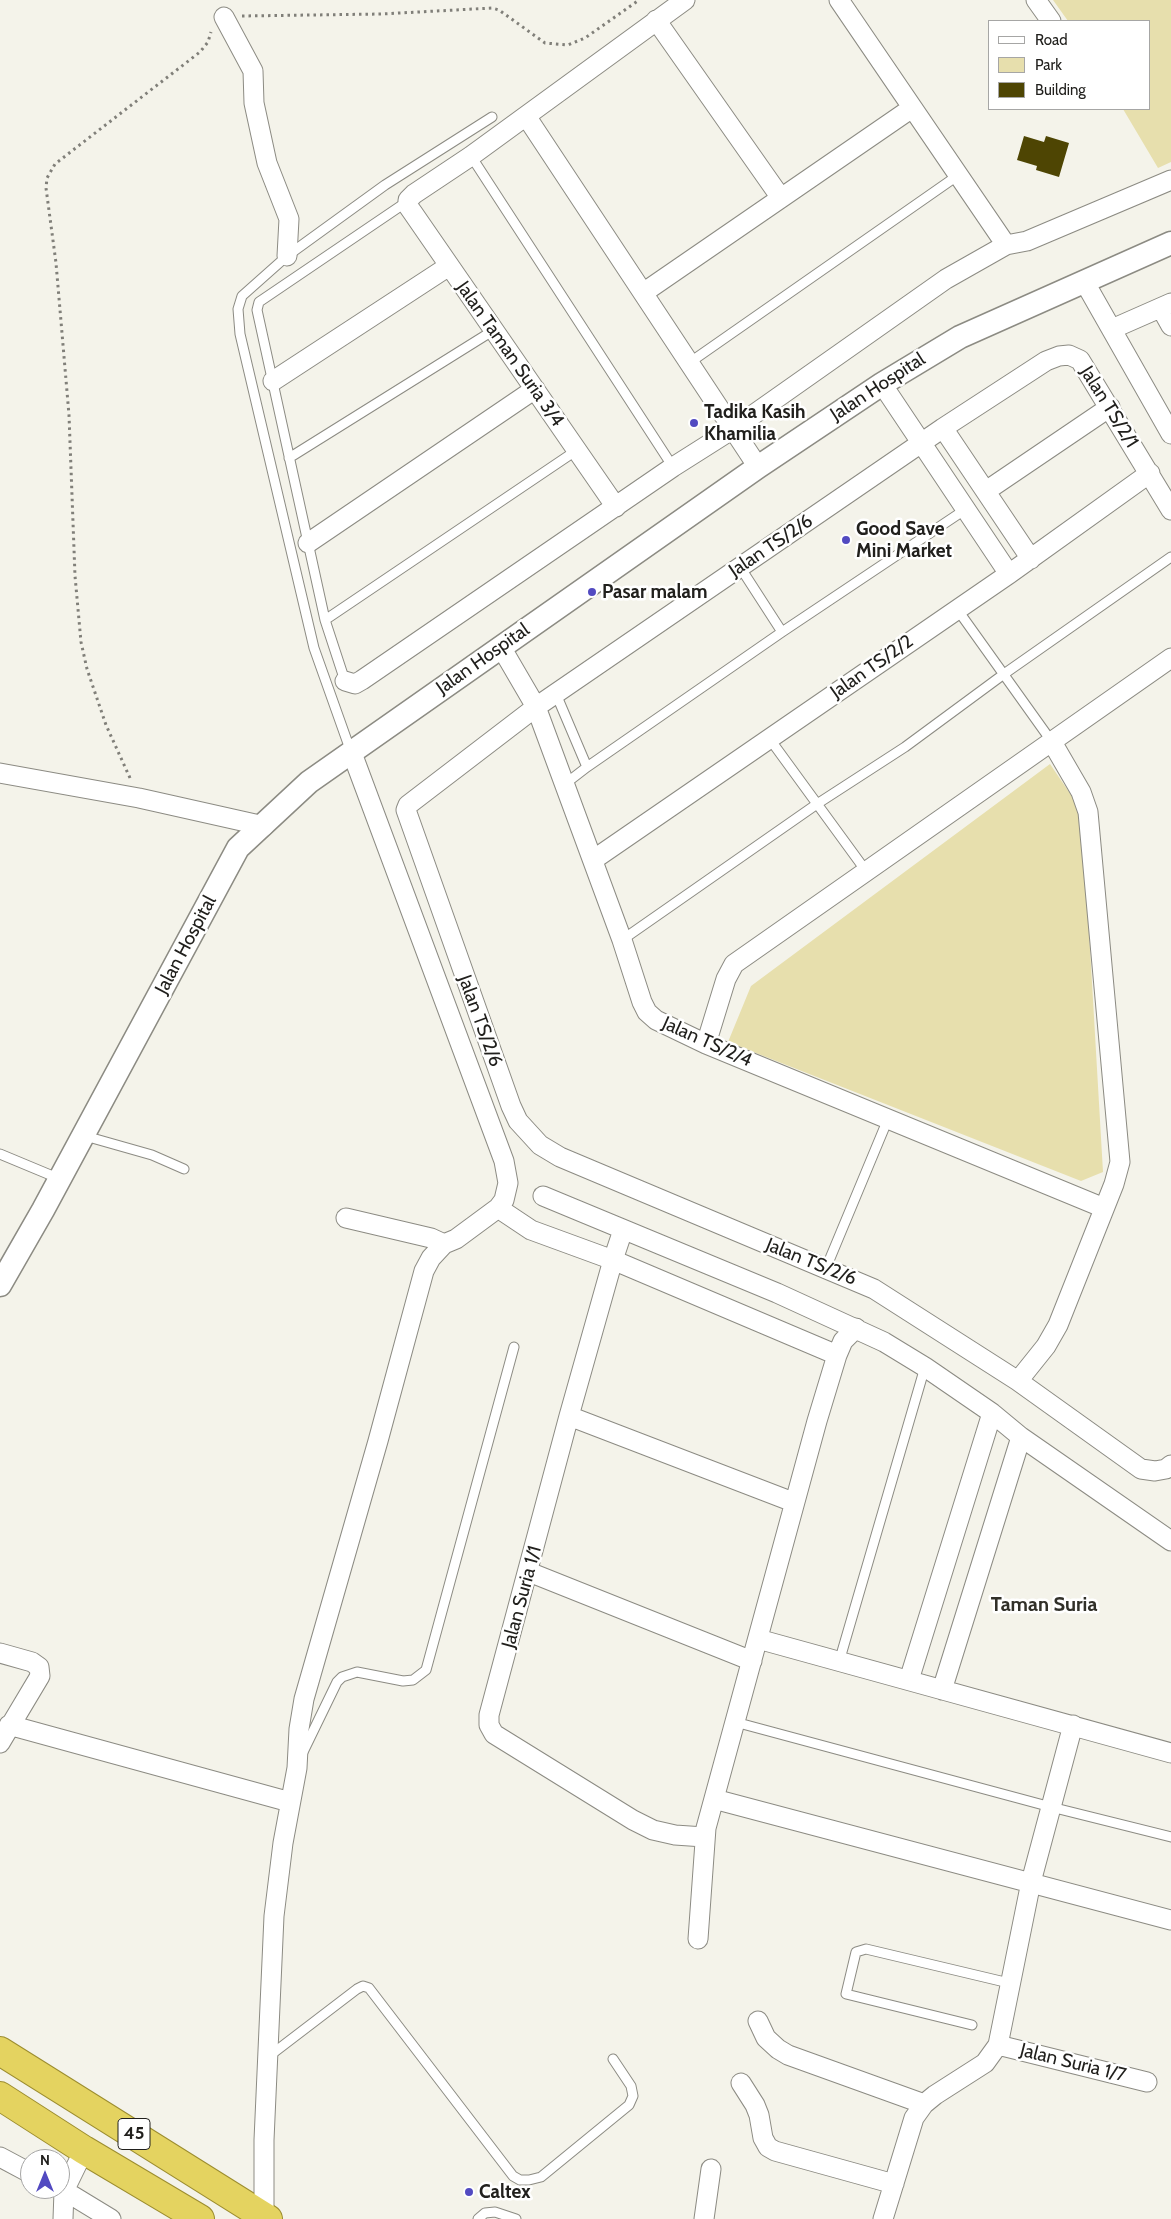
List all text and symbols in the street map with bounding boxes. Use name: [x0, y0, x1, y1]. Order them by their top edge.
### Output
legend: [988, 20, 1151, 110]
text: Road: [1035, 31, 1068, 49]
text: Park: [1035, 56, 1062, 74]
text: Building: [1035, 81, 1086, 99]
street label: Jalan Taman Suria 3/4: [451, 277, 569, 431]
street label: Jalan Hospital: [826, 348, 930, 426]
street label: Jalan TS/2/1: [1075, 362, 1143, 452]
place label: Tadika Kasih Khamilia: [704, 401, 806, 445]
marker: Tadika Kasih Khamilia: [688, 417, 700, 429]
street label: Jalan TS/2/6: [725, 510, 817, 582]
place label: Good Save Mini Market: [856, 518, 952, 562]
marker: Good Save Mini Market: [840, 534, 852, 546]
place label: Pasar malam: [602, 581, 708, 603]
marker: Pasar malam: [586, 586, 598, 598]
street label: Jalan Hospital: [432, 619, 534, 699]
street label: Jalan TS/2/2: [826, 630, 918, 704]
street label: Jalan Hospital: [150, 892, 222, 998]
street label: Jalan TS/2/6: [453, 972, 507, 1070]
street label: Jalan TS/2/4: [659, 1012, 755, 1072]
street label: Jalan TS/2/6: [762, 1233, 860, 1291]
street label: Jalan Suria 1/1: [497, 1543, 547, 1651]
district label: Taman Suria: [991, 1593, 1097, 1617]
street label: Jalan Suria 1/7: [1018, 2039, 1128, 2087]
road number: 45: [118, 2118, 150, 2150]
north arrow: [20, 2149, 70, 2199]
text: N: [40, 2151, 50, 2169]
place label: Caltex: [479, 2181, 531, 2203]
marker: Caltex: [463, 2186, 475, 2198]

